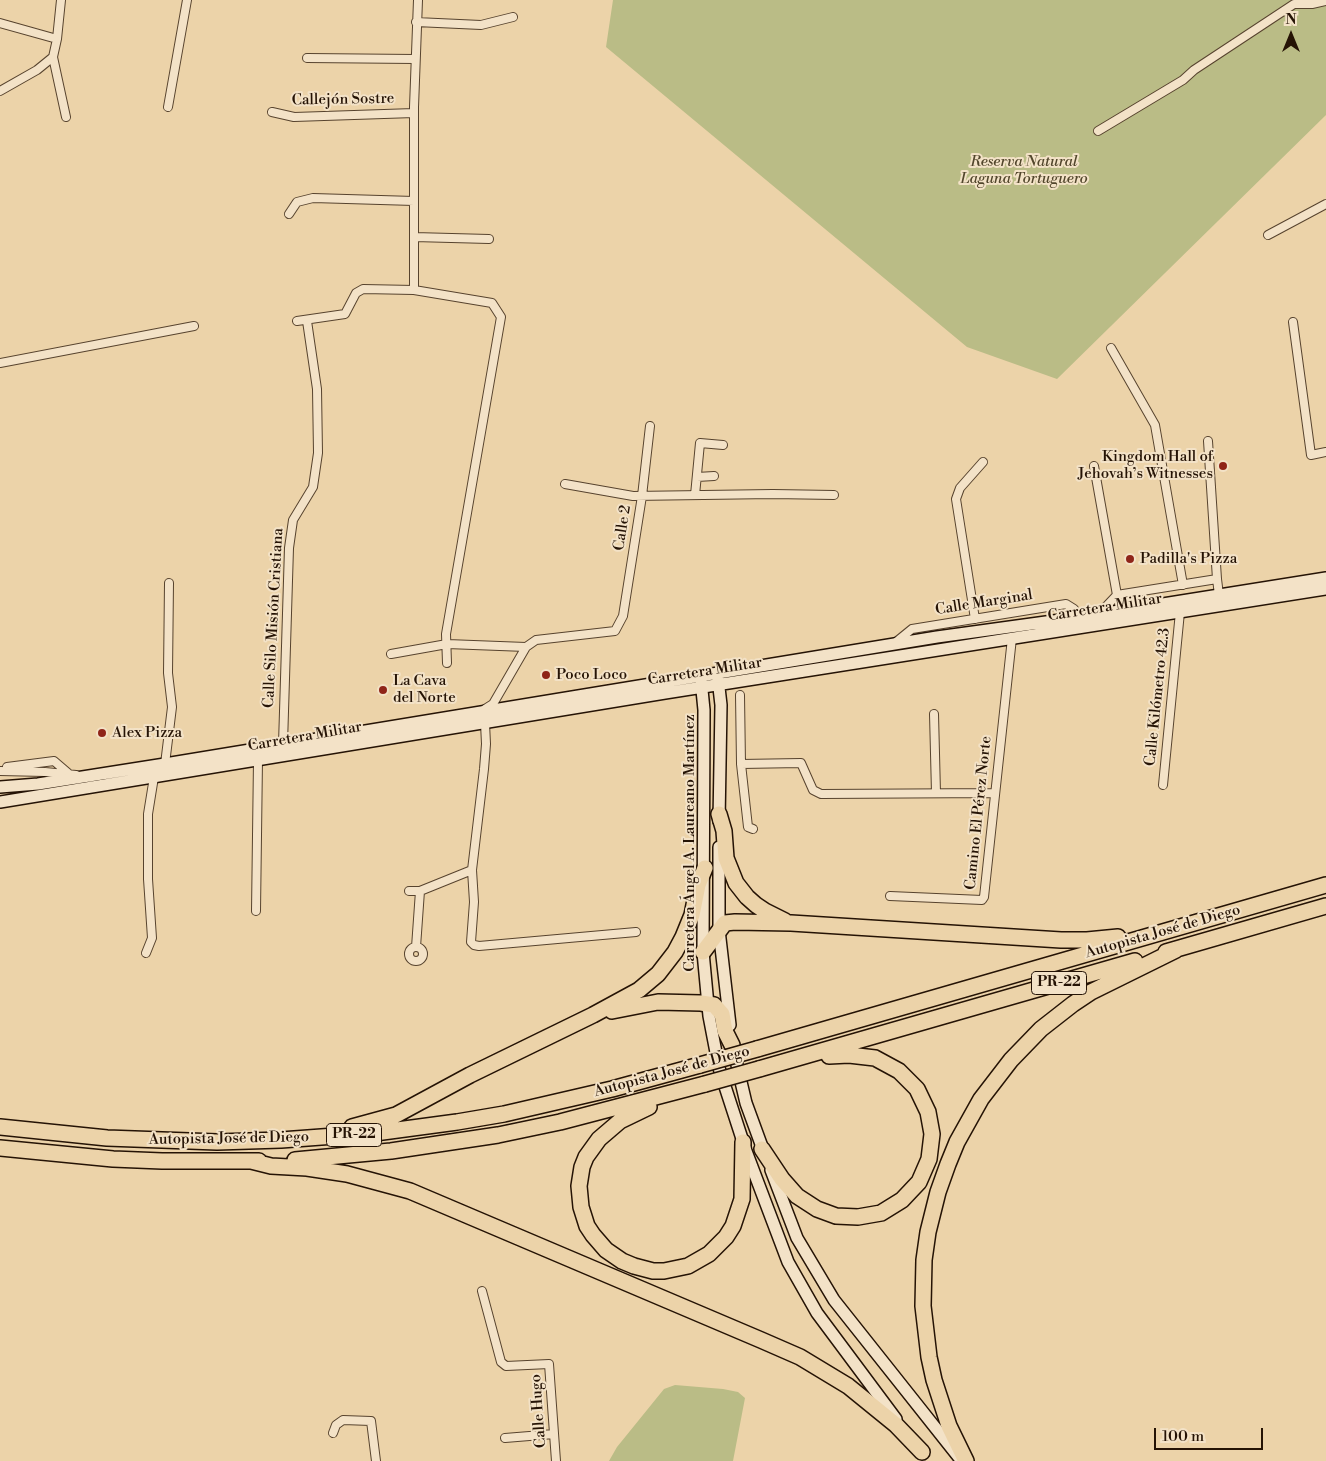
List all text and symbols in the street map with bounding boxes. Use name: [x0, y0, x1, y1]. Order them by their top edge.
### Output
north arrow: [1266, 10, 1316, 60]
text: N: [1285, 11, 1297, 29]
street label: Callejón Sostre: [291, 90, 395, 110]
park label: Reserva Natural Laguna Tortuguero: [960, 153, 1088, 188]
place label: Kingdom Hall of Jehovah’s Witnesses: [1078, 448, 1213, 483]
marker: Kingdom Hall of Jehovah’s Witnesses: [1217, 460, 1229, 472]
street label: Calle 2: [611, 504, 635, 552]
street label: Calle Silo Misión Cristiana: [260, 528, 288, 708]
place label: Padilla's Pizza: [1140, 550, 1237, 568]
marker: Padilla's Pizza: [1124, 553, 1136, 565]
street label: Calle Marginal: [934, 586, 1034, 620]
street label: Carretera Militar: [1047, 590, 1163, 626]
street label: Calle Kilómetro 42.3: [1142, 627, 1174, 767]
street label: Carretera Militar: [647, 654, 763, 690]
place label: Poco Loco: [556, 666, 627, 684]
marker: Poco Loco: [540, 669, 552, 681]
place label: La Cava del Norte: [393, 672, 456, 707]
marker: La Cava del Norte: [377, 684, 389, 696]
street label: Carretera Ángel A. Laureano Martínez: [681, 714, 699, 972]
street label: Carretera Militar: [247, 718, 363, 756]
place label: Alex Pizza: [112, 724, 182, 742]
marker: Alex Pizza: [96, 727, 108, 739]
street label: Camino El Pérez Norte: [962, 735, 996, 891]
street label: Autopista José de Diego: [1083, 901, 1243, 963]
road number: PR-22: [1032, 971, 1086, 994]
street label: Autopista José de Diego: [592, 1043, 752, 1101]
road number: PR-22: [326, 1124, 382, 1146]
street label: Autopista José de Diego: [149, 1129, 309, 1149]
street label: Calle Hugo: [527, 1373, 551, 1449]
scale bar: [1156, 1418, 1265, 1450]
text: 100 m: [1162, 1427, 1204, 1446]

